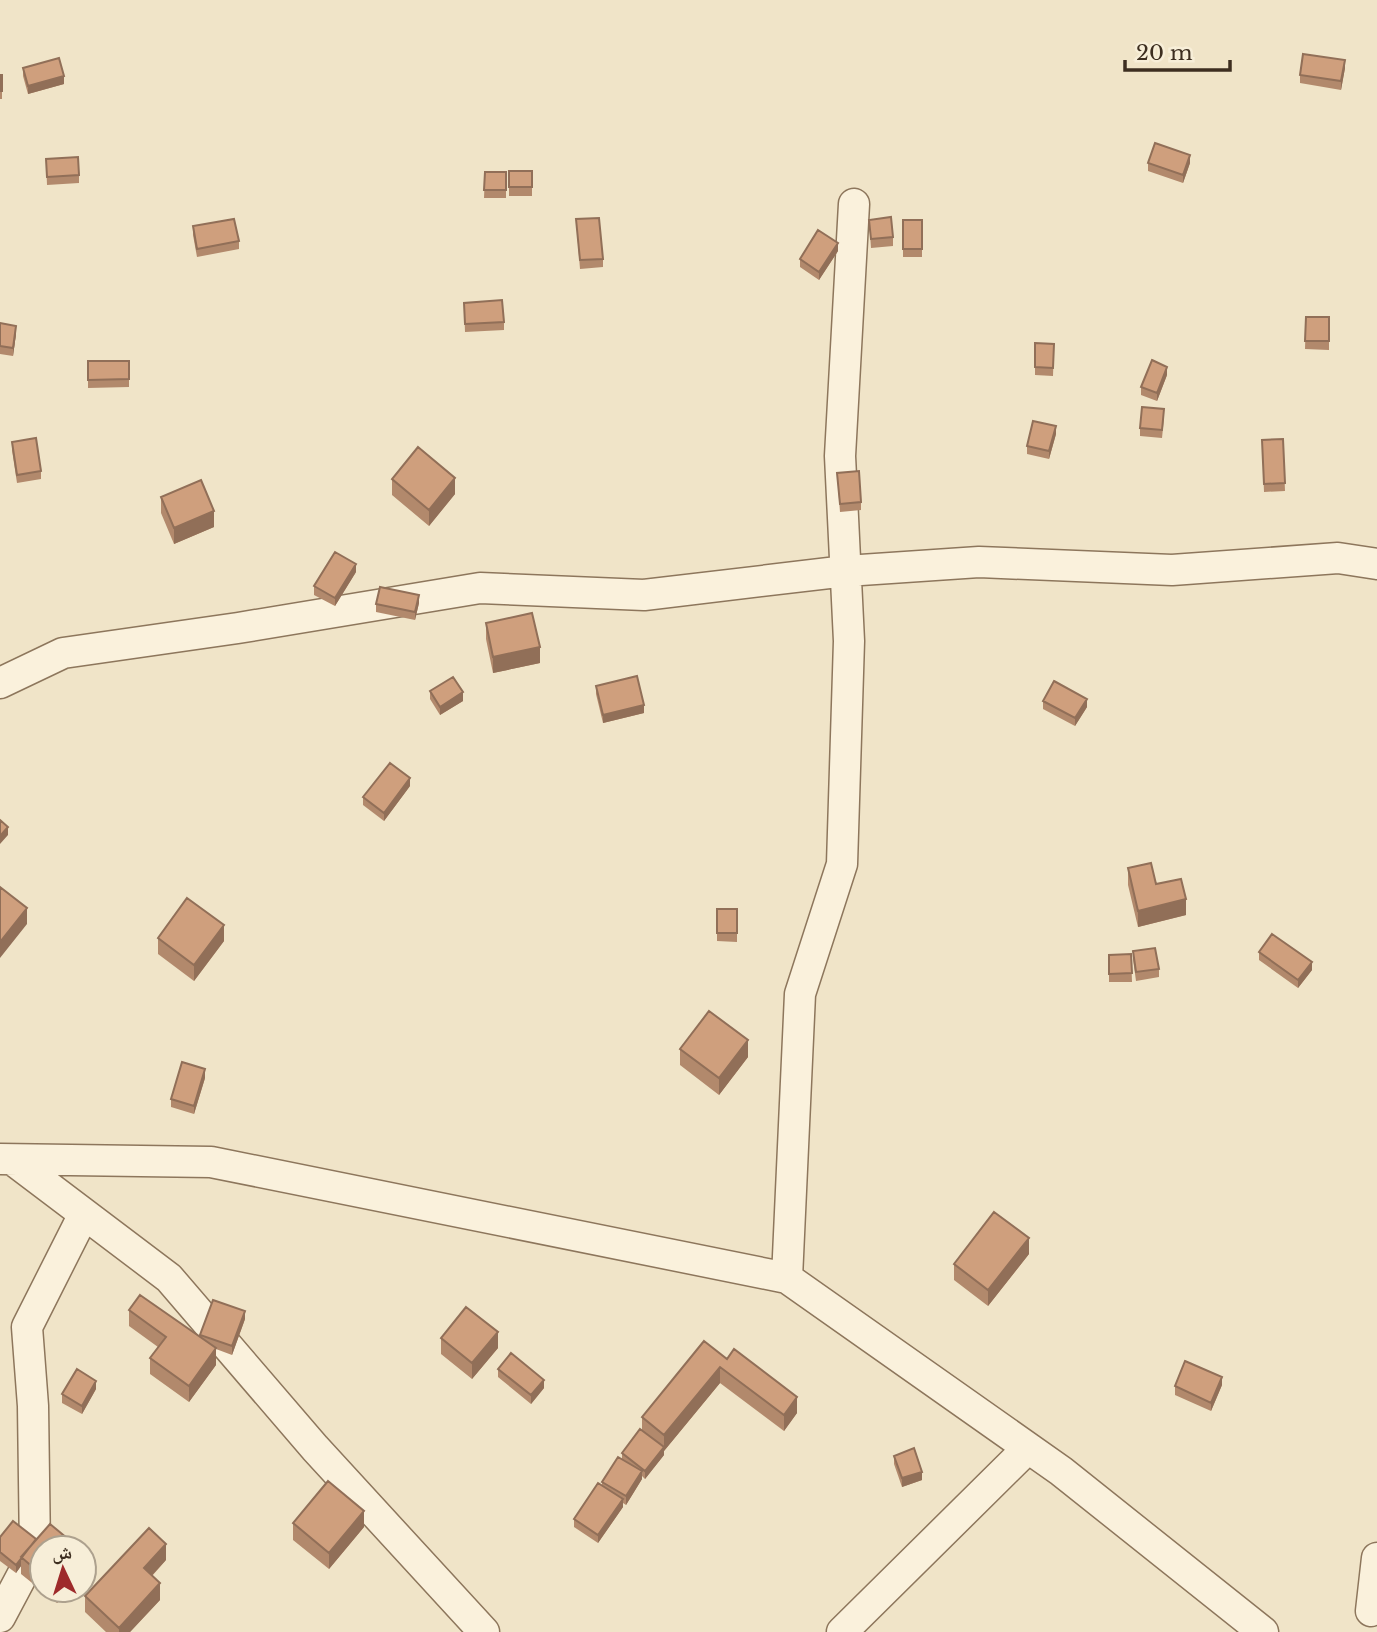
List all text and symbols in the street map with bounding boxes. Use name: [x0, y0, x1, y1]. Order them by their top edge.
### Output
scale bar: [1125, 28, 1230, 72]
text: 20 m: [1136, 40, 1193, 66]
north arrow: [28, 1534, 98, 1604]
text: ش: [51, 1540, 73, 1565]

